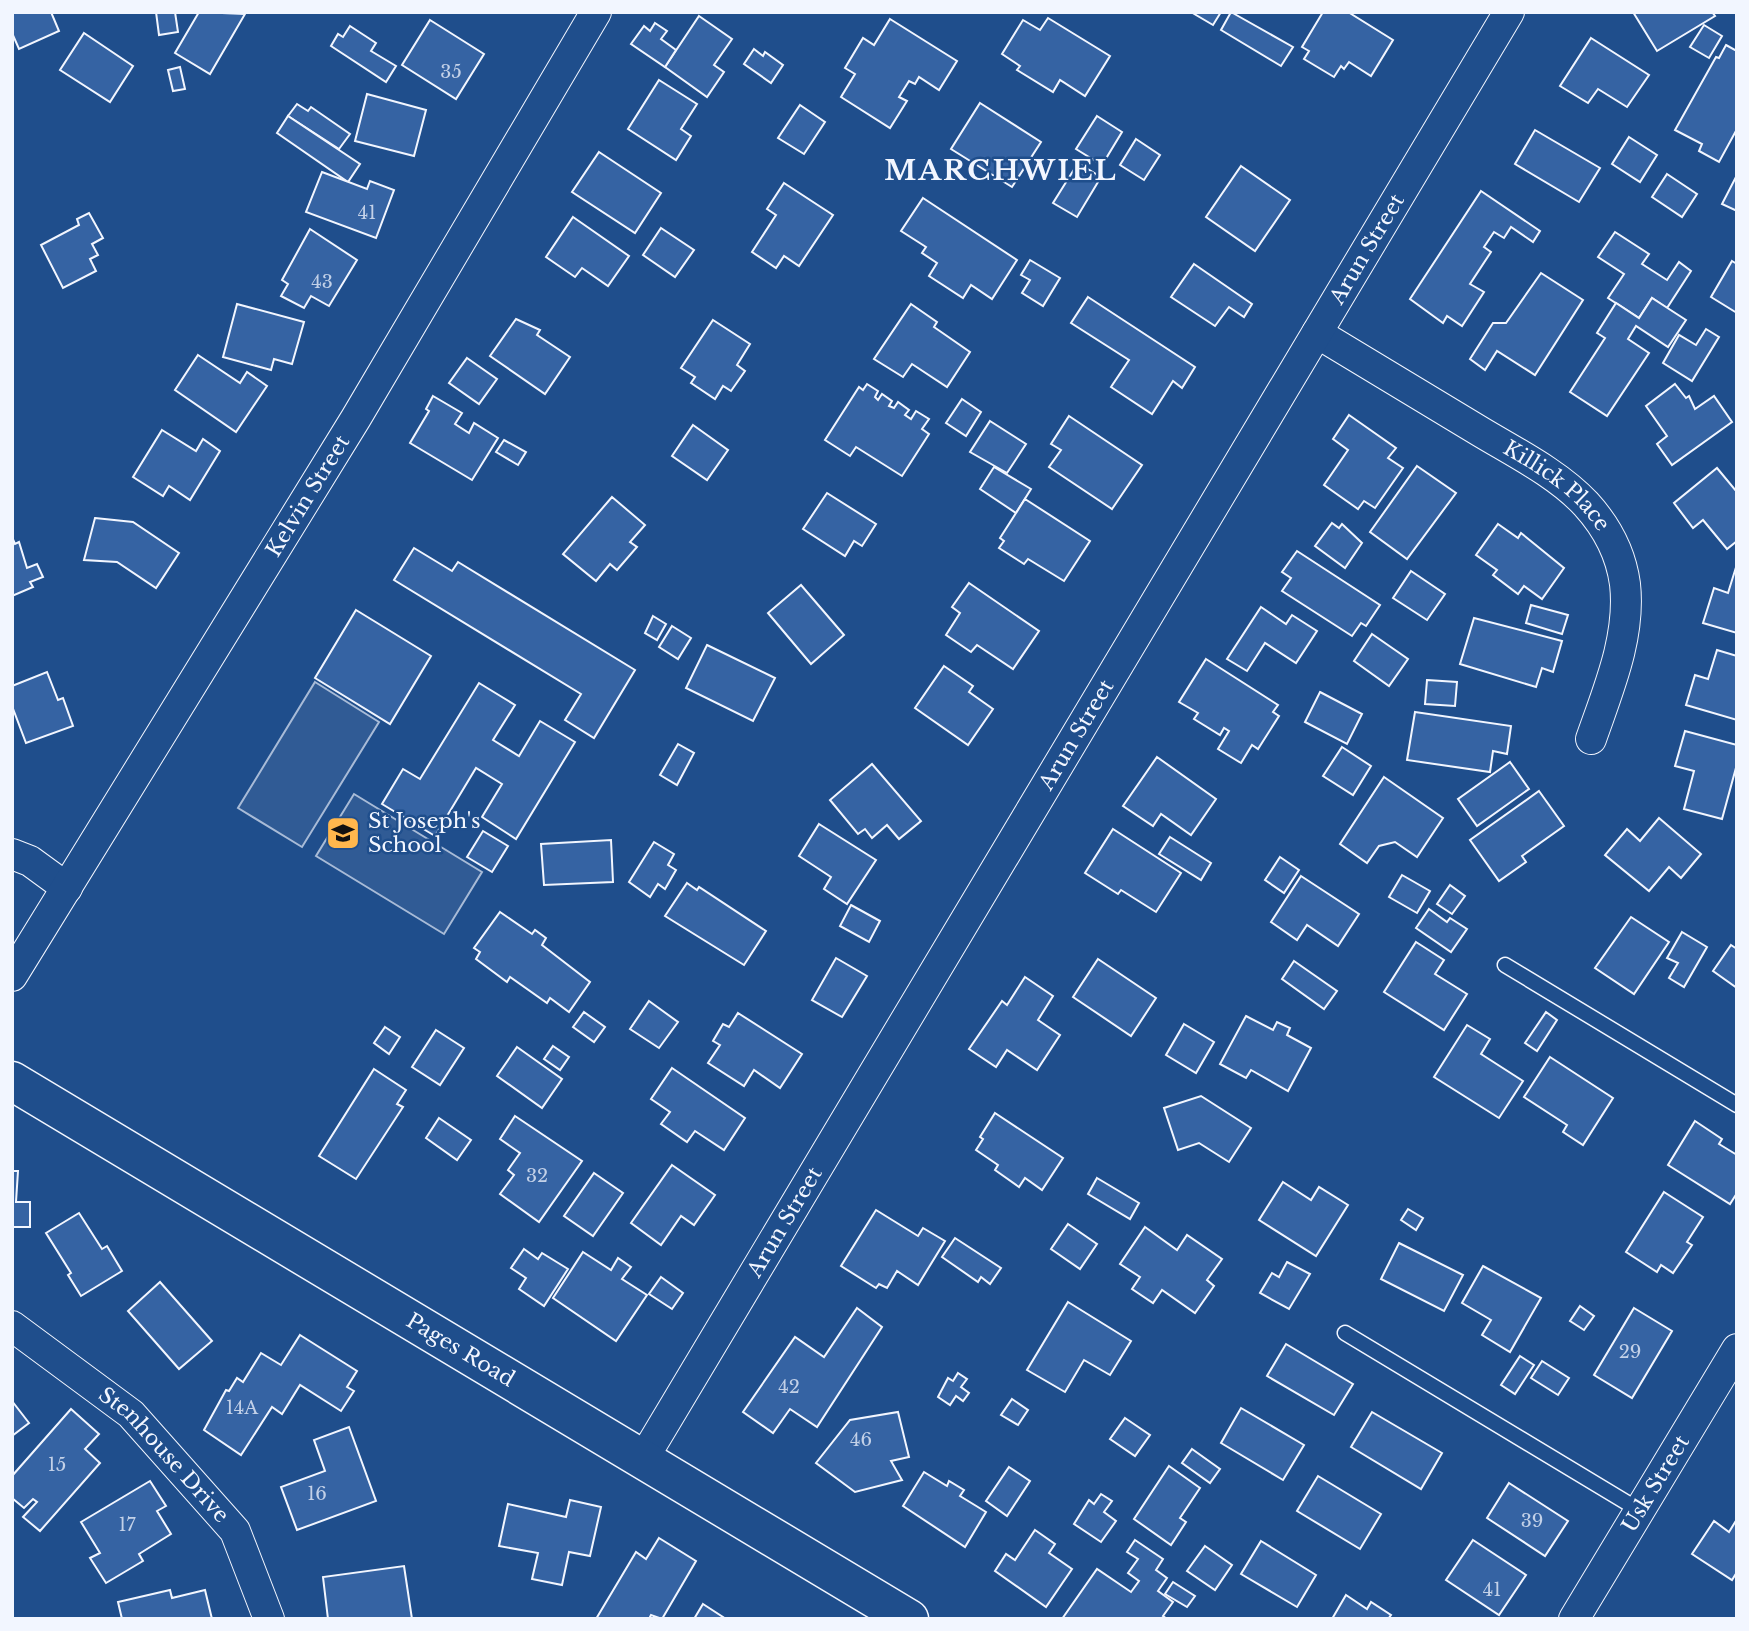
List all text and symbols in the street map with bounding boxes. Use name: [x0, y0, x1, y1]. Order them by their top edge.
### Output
house number: 35: [440, 61, 462, 83]
district label: MARCHWIEL: [884, 153, 1118, 188]
street label: Arun Street: [1324, 189, 1410, 310]
house number: 41: [358, 202, 376, 224]
house number: 43: [311, 271, 333, 293]
street label: Kelvin Street: [261, 430, 355, 562]
street label: Killick Place: [1499, 435, 1616, 536]
street label: Arun Street: [1033, 675, 1119, 796]
place label: St Joseph's School: [368, 808, 480, 858]
school or university icon: St Joseph's School: [324, 814, 362, 852]
street label: Arun Street: [741, 1162, 828, 1283]
house number: 32: [526, 1165, 548, 1187]
street label: Pages Road: [402, 1308, 519, 1392]
house number: 29: [1619, 1341, 1641, 1363]
house number: 42: [778, 1376, 800, 1398]
street label: Stenhouse Drive: [94, 1382, 234, 1528]
house number: 14A: [226, 1397, 259, 1419]
house number: 46: [850, 1429, 872, 1451]
street label: Usk Street: [1616, 1430, 1695, 1537]
house number: 15: [48, 1454, 66, 1476]
house number: 16: [307, 1483, 327, 1505]
house number: 39: [1521, 1510, 1543, 1532]
house number: 17: [118, 1514, 136, 1536]
house number: 41: [1483, 1579, 1501, 1601]

